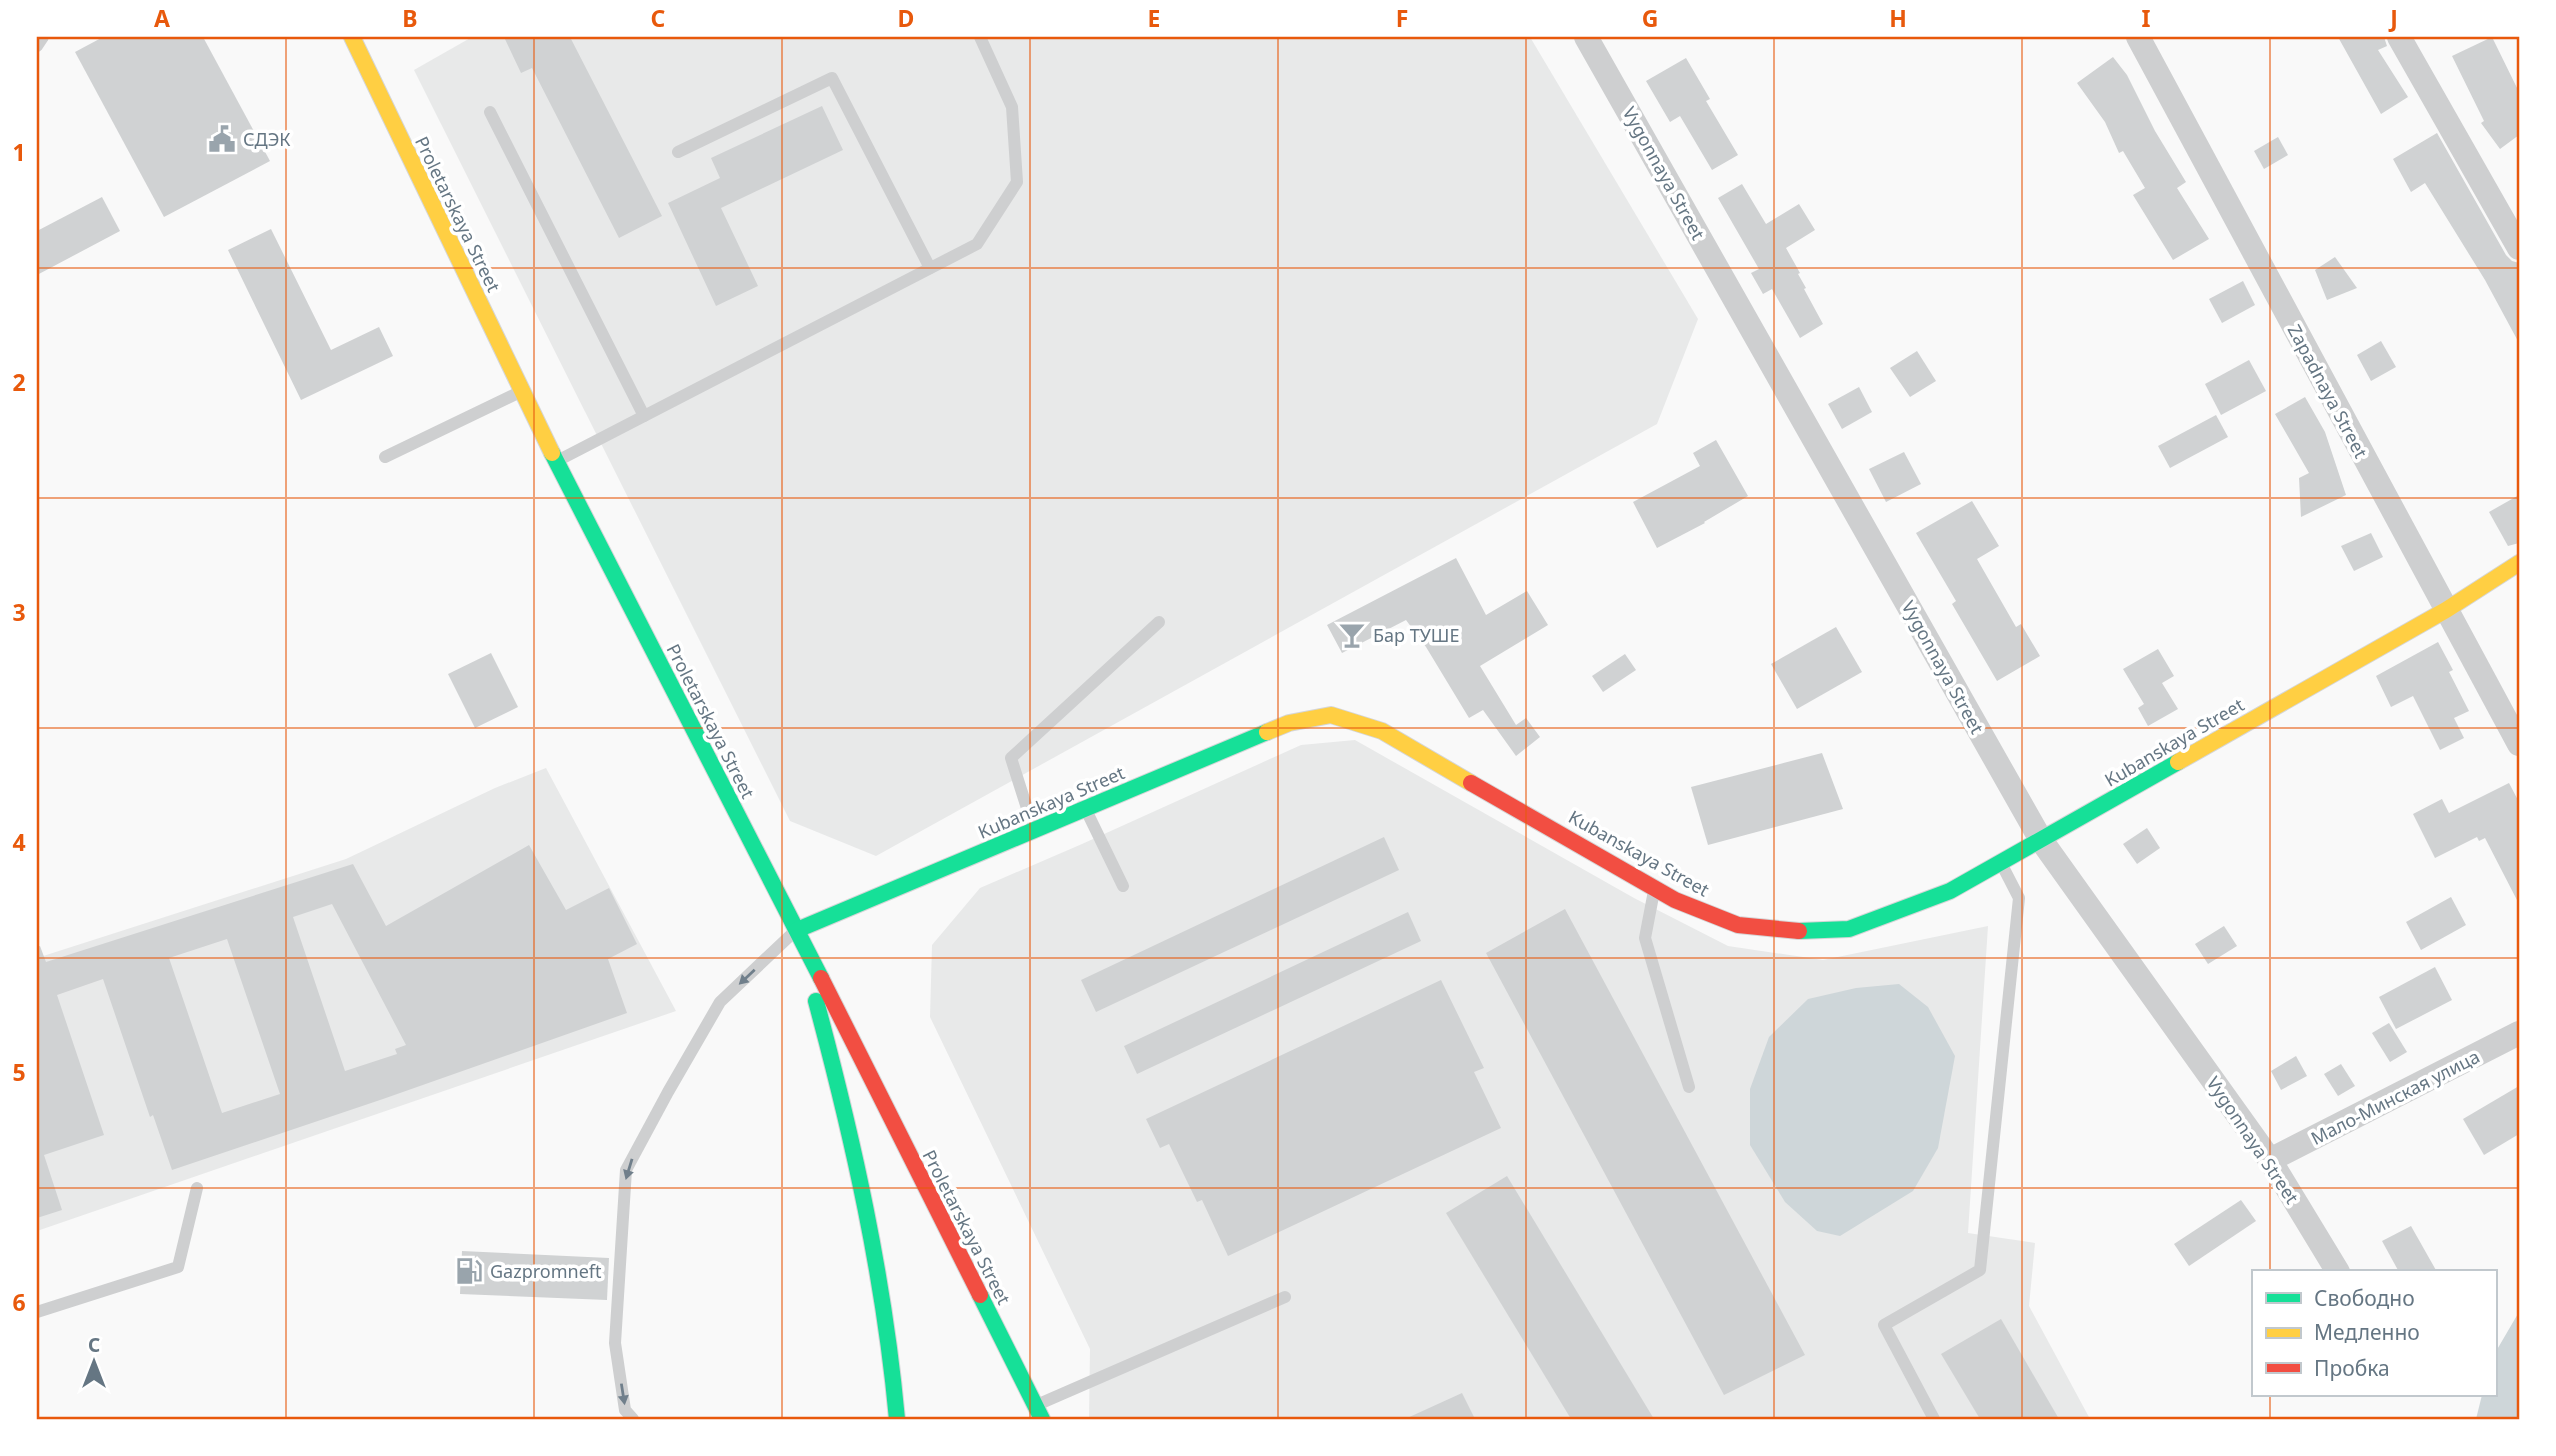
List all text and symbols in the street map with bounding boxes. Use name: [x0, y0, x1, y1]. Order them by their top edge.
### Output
text: A: [154, 2, 170, 34]
text: B: [402, 2, 418, 34]
text: C: [651, 2, 666, 34]
text: D: [898, 2, 914, 34]
text: E: [1148, 2, 1160, 34]
text: F: [1396, 2, 1408, 34]
text: G: [1642, 2, 1658, 34]
text: H: [1889, 2, 1907, 34]
text: I: [2142, 2, 2151, 34]
text: J: [2388, 2, 2398, 34]
street label: Vygonnaya Street: [1618, 102, 1711, 244]
public building icon: СДЭК: [207, 124, 237, 154]
place label: СДЭК: [243, 127, 291, 151]
street label: Proletarskaya Street: [410, 132, 506, 296]
text: 1: [12, 136, 26, 168]
street label: Zapadnaya Street: [2283, 320, 2374, 462]
text: 2: [12, 366, 26, 398]
text: 3: [12, 596, 26, 628]
street label: Vygonnaya Street: [1897, 596, 1990, 738]
bar icon: Бар ТУШЕ: [1337, 620, 1367, 650]
place label: Бар ТУШЕ: [1373, 623, 1459, 647]
street label: Proletarskaya Street: [662, 640, 761, 803]
street label: Kubanskaya Street: [2100, 692, 2248, 792]
street label: Kubanskaya Street: [974, 760, 1128, 844]
street label: Kubanskaya Street: [1564, 804, 1714, 902]
text: 4: [12, 826, 26, 858]
one-way arrow: [739, 968, 756, 984]
street label: Мало-Минская улица: [2307, 1044, 2483, 1150]
text: 5: [12, 1056, 26, 1088]
street label: Vygonnaya Street: [2202, 1072, 2305, 1209]
street label: Proletarskaya Street: [918, 1146, 1017, 1309]
one-way arrow: [624, 1158, 634, 1179]
fuel station icon: Gazpromneft: [454, 1256, 484, 1286]
place label: Gazpromneft: [490, 1259, 602, 1283]
legend: [2252, 1270, 2496, 1396]
text: Свободно: [2314, 1284, 2415, 1312]
text: 6: [12, 1286, 26, 1318]
text: Медленно: [2314, 1318, 2420, 1346]
north arrow: [60, 1326, 130, 1396]
text: С: [88, 1332, 100, 1358]
text: Пробка: [2314, 1354, 2390, 1382]
one-way arrow: [618, 1384, 629, 1406]

